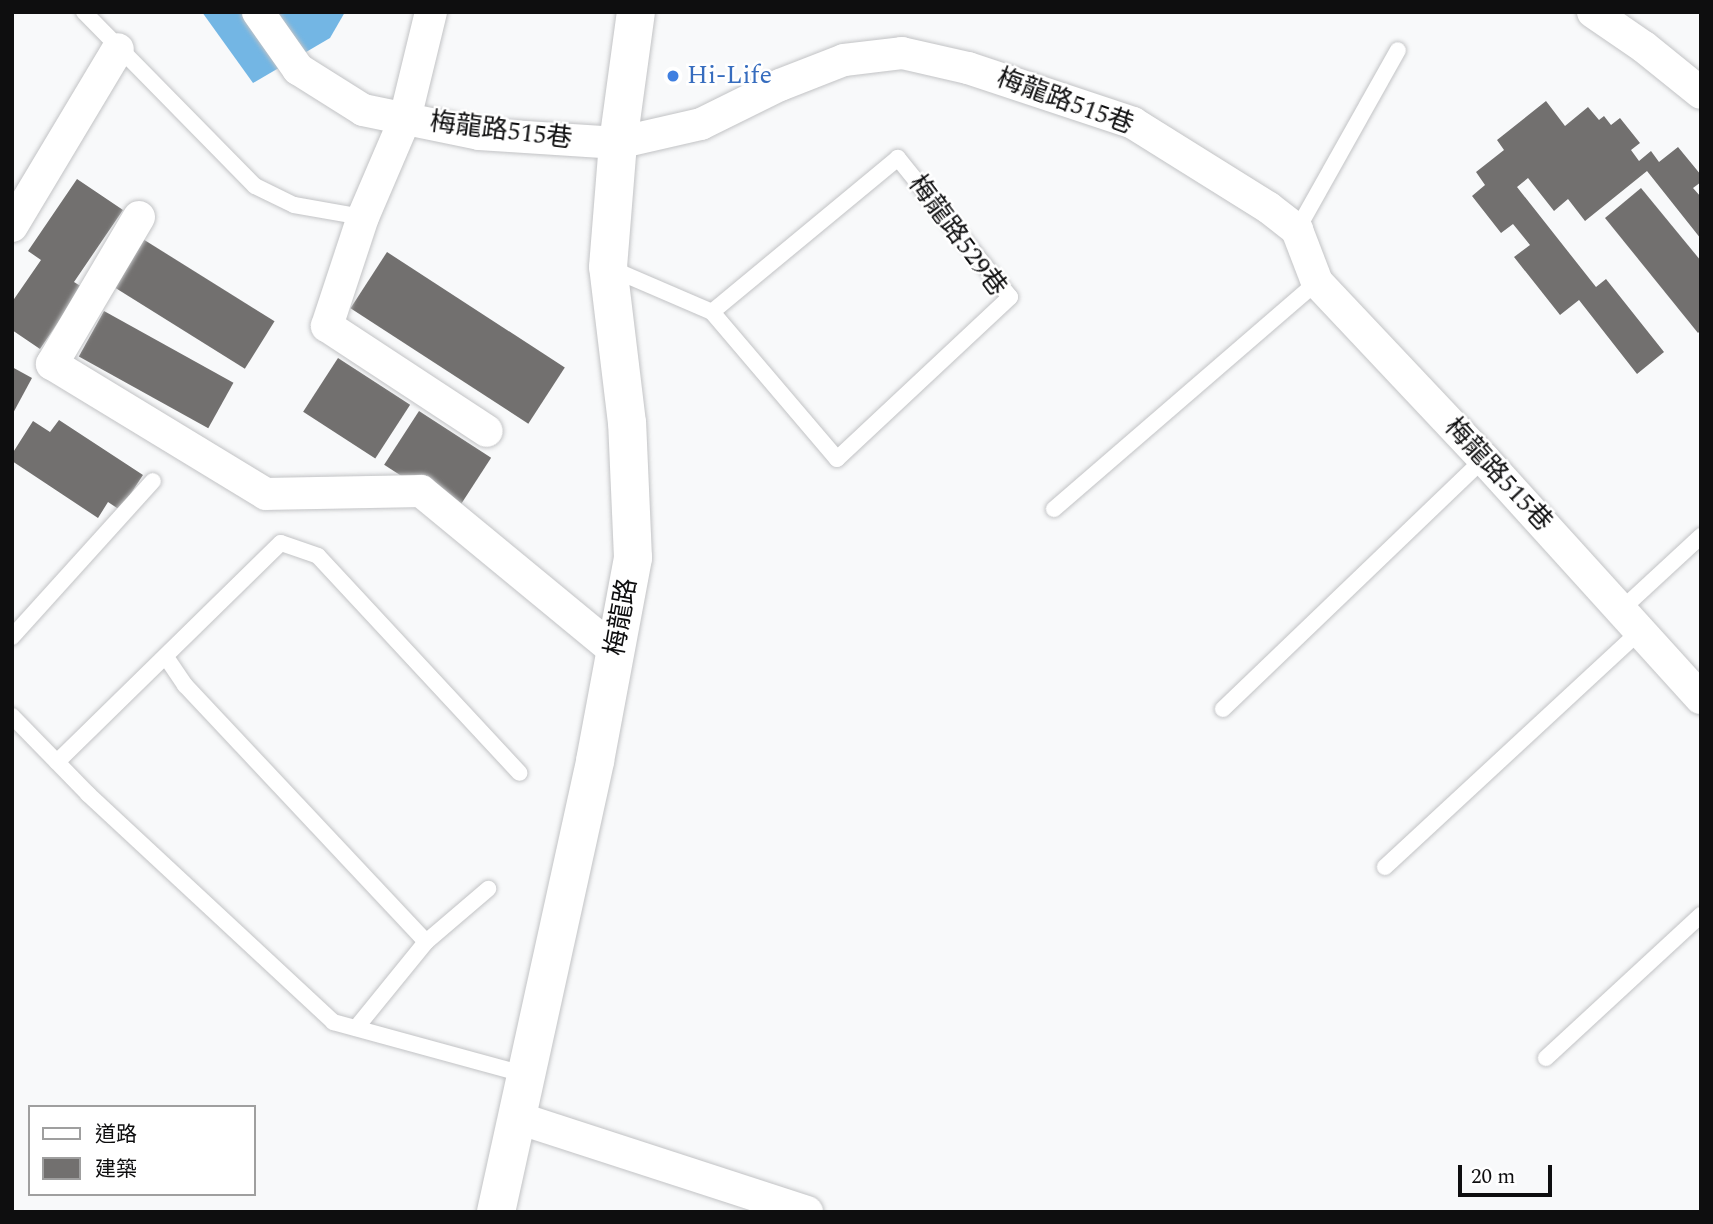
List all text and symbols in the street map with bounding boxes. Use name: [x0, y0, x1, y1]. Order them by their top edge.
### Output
place label: Hi-Life: [687, 60, 772, 92]
street label: 梅龍路515巷: [992, 63, 1138, 141]
marker: Hi-Life: [665, 68, 681, 84]
street label: 梅龍路515巷: [428, 107, 574, 155]
street label: 梅龍路529巷: [902, 170, 1012, 302]
street label: 梅龍路515巷: [1438, 412, 1558, 538]
street label: 梅龍路: [600, 576, 644, 658]
legend: [28, 1105, 256, 1196]
text: 道路: [95, 1119, 137, 1151]
scale bar: [1461, 1150, 1556, 1194]
text: 建築: [95, 1154, 137, 1186]
text: 20 m: [1471, 1161, 1515, 1193]

